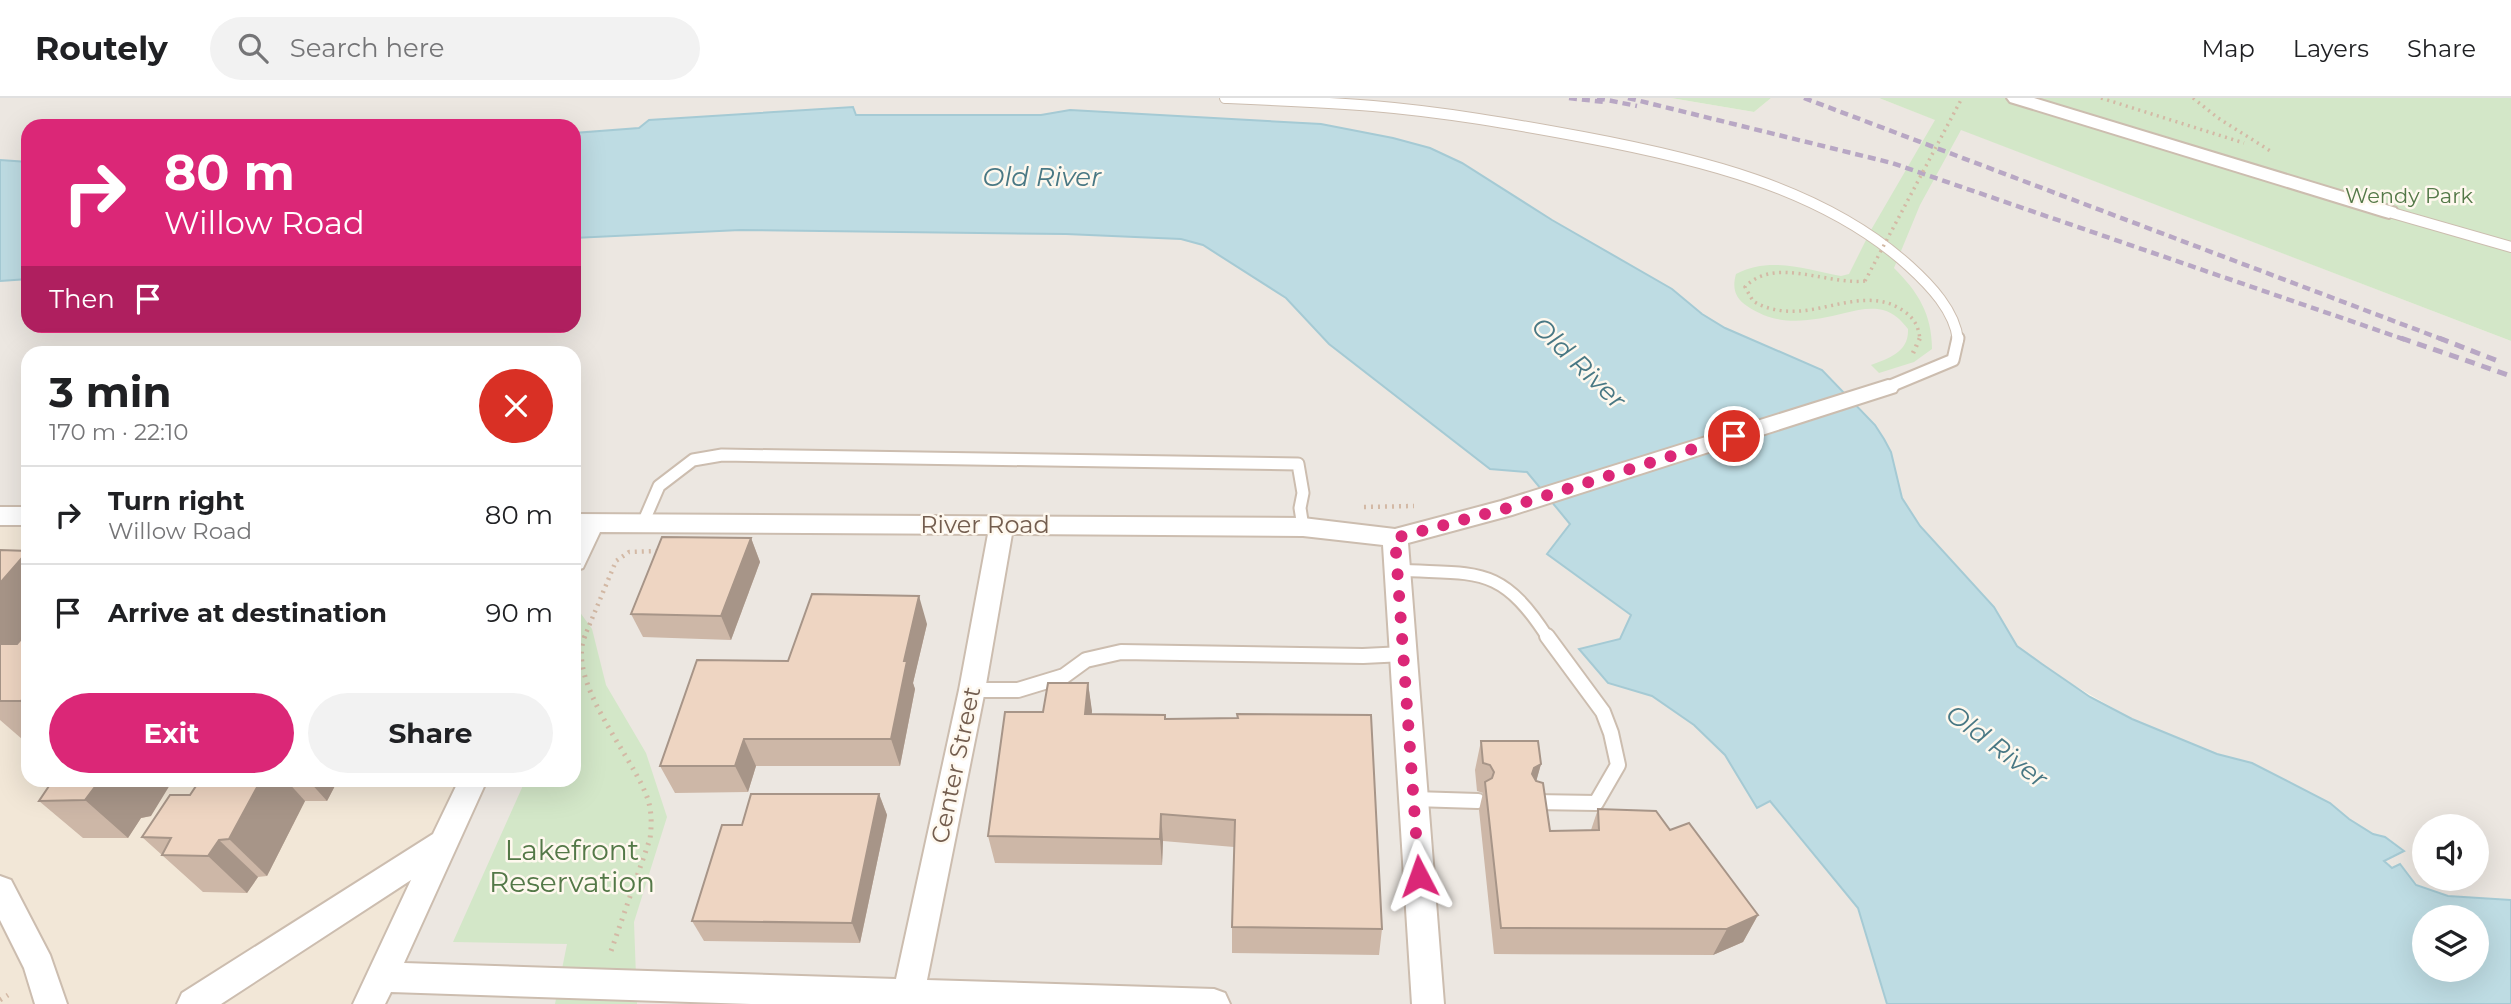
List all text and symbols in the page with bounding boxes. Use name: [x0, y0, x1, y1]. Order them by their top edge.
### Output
search box: [210, 17, 700, 80]
text: Routely: [35, 28, 168, 68]
icon: search: [234, 29, 272, 67]
text: Search here: [290, 32, 445, 64]
text: Map: [2201, 34, 2255, 63]
text: Layers: [2293, 34, 2369, 63]
text: Share: [2407, 34, 2476, 63]
text: 80 m: [164, 143, 295, 202]
icon: right: [49, 147, 140, 238]
water label: Old River: [983, 161, 1102, 193]
park label: Wendy Park: [2345, 183, 2473, 208]
text: Willow Road: [164, 203, 365, 242]
icon: arrive: [129, 280, 167, 318]
text: Then: [49, 283, 115, 315]
water label: Old River: [1525, 310, 1633, 416]
text: 3 min: [49, 366, 171, 418]
button: close: [479, 369, 553, 443]
pin: [1704, 406, 1764, 466]
icon: arrive: [1715, 417, 1753, 455]
text: 170 m · 22:10: [49, 418, 188, 446]
text: Turn right: [108, 485, 244, 517]
icon: right: [49, 496, 87, 534]
text: 80 m: [485, 499, 553, 531]
street label: River Road: [920, 510, 1050, 539]
text: Willow Road: [108, 517, 252, 545]
icon: arrive: [49, 594, 87, 632]
text: Arrive at destination: [108, 597, 387, 629]
text: 90 m: [486, 597, 553, 629]
street label: Center Street: [925, 684, 986, 846]
button: Exit: [49, 693, 294, 773]
button: Share: [308, 693, 553, 773]
water label: Old River: [1940, 697, 2055, 795]
map controls: [2412, 814, 2489, 982]
button: sound: [2412, 814, 2489, 891]
park label: Lakefront Reservation: [489, 833, 655, 899]
position arrow: [1382, 839, 1456, 913]
button: layers: [2412, 905, 2489, 982]

